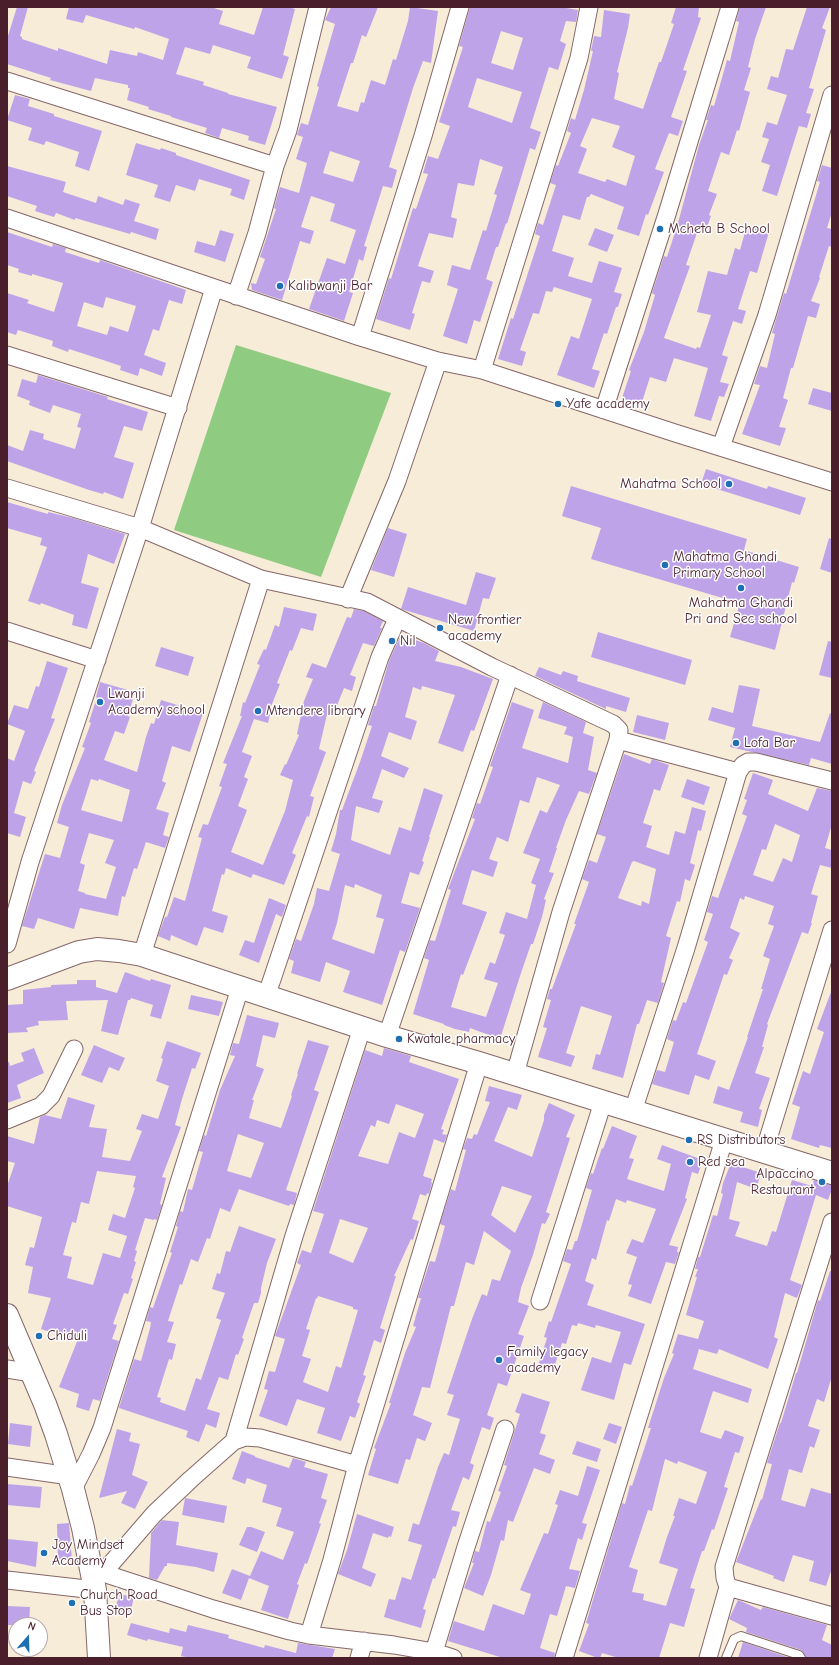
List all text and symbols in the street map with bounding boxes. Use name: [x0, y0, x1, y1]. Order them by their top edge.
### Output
place label: Mcheta B School: [668, 221, 770, 237]
marker: Mcheta B School: [655, 224, 665, 234]
place label: Kalibwanji Bar: [288, 278, 372, 294]
marker: Kalibwanji Bar: [275, 281, 285, 291]
place label: Yafe academy: [566, 396, 650, 412]
marker: Yafe academy: [553, 399, 563, 409]
place label: Mahatma School: [620, 476, 721, 492]
marker: Mahatma School: [724, 479, 734, 489]
place label: Mahatma Ghandi Primary School: [673, 549, 777, 582]
marker: Mahatma Ghandi Primary School: [660, 560, 670, 570]
marker: Mahatma Ghandi Pri and Sec school: [736, 583, 746, 593]
place label: Mahatma Ghandi Pri and Sec school: [685, 595, 797, 628]
place label: New frontier academy: [448, 612, 521, 644]
marker: New frontier academy: [435, 623, 445, 633]
place label: Nil: [400, 633, 415, 649]
marker: Nil: [387, 636, 397, 646]
place label: Lwanji Academy school: [108, 686, 205, 718]
marker: Lwanji Academy school: [95, 697, 105, 707]
place label: Mtendere library: [266, 703, 366, 719]
marker: Mtendere library: [253, 706, 263, 716]
place label: Lofa Bar: [744, 735, 795, 751]
marker: Lofa Bar: [731, 738, 741, 748]
place label: Kwatale pharmacy: [407, 1031, 515, 1047]
marker: Kwatale pharmacy: [394, 1034, 404, 1044]
place label: RS Distributors: [697, 1132, 785, 1148]
marker: RS Distributors: [684, 1135, 694, 1145]
place label: Red sea: [698, 1154, 745, 1170]
marker: Red sea: [685, 1157, 695, 1167]
place label: Alpaccino Restaurant: [751, 1166, 814, 1198]
marker: Alpaccino Restaurant: [817, 1177, 827, 1187]
place label: Chiduli: [47, 1328, 87, 1344]
marker: Chiduli: [34, 1331, 44, 1341]
place label: Family legacy academy: [507, 1344, 588, 1376]
marker: Family legacy academy: [494, 1355, 504, 1365]
place label: Joy Mindset Academy: [52, 1537, 124, 1570]
marker: Joy Mindset Academy: [39, 1548, 49, 1558]
place label: Church Road Bus Stop: [80, 1587, 158, 1620]
marker: Church Road Bus Stop: [67, 1598, 77, 1608]
north arrow: [8, 1617, 48, 1657]
text: N: [26, 1619, 38, 1634]

